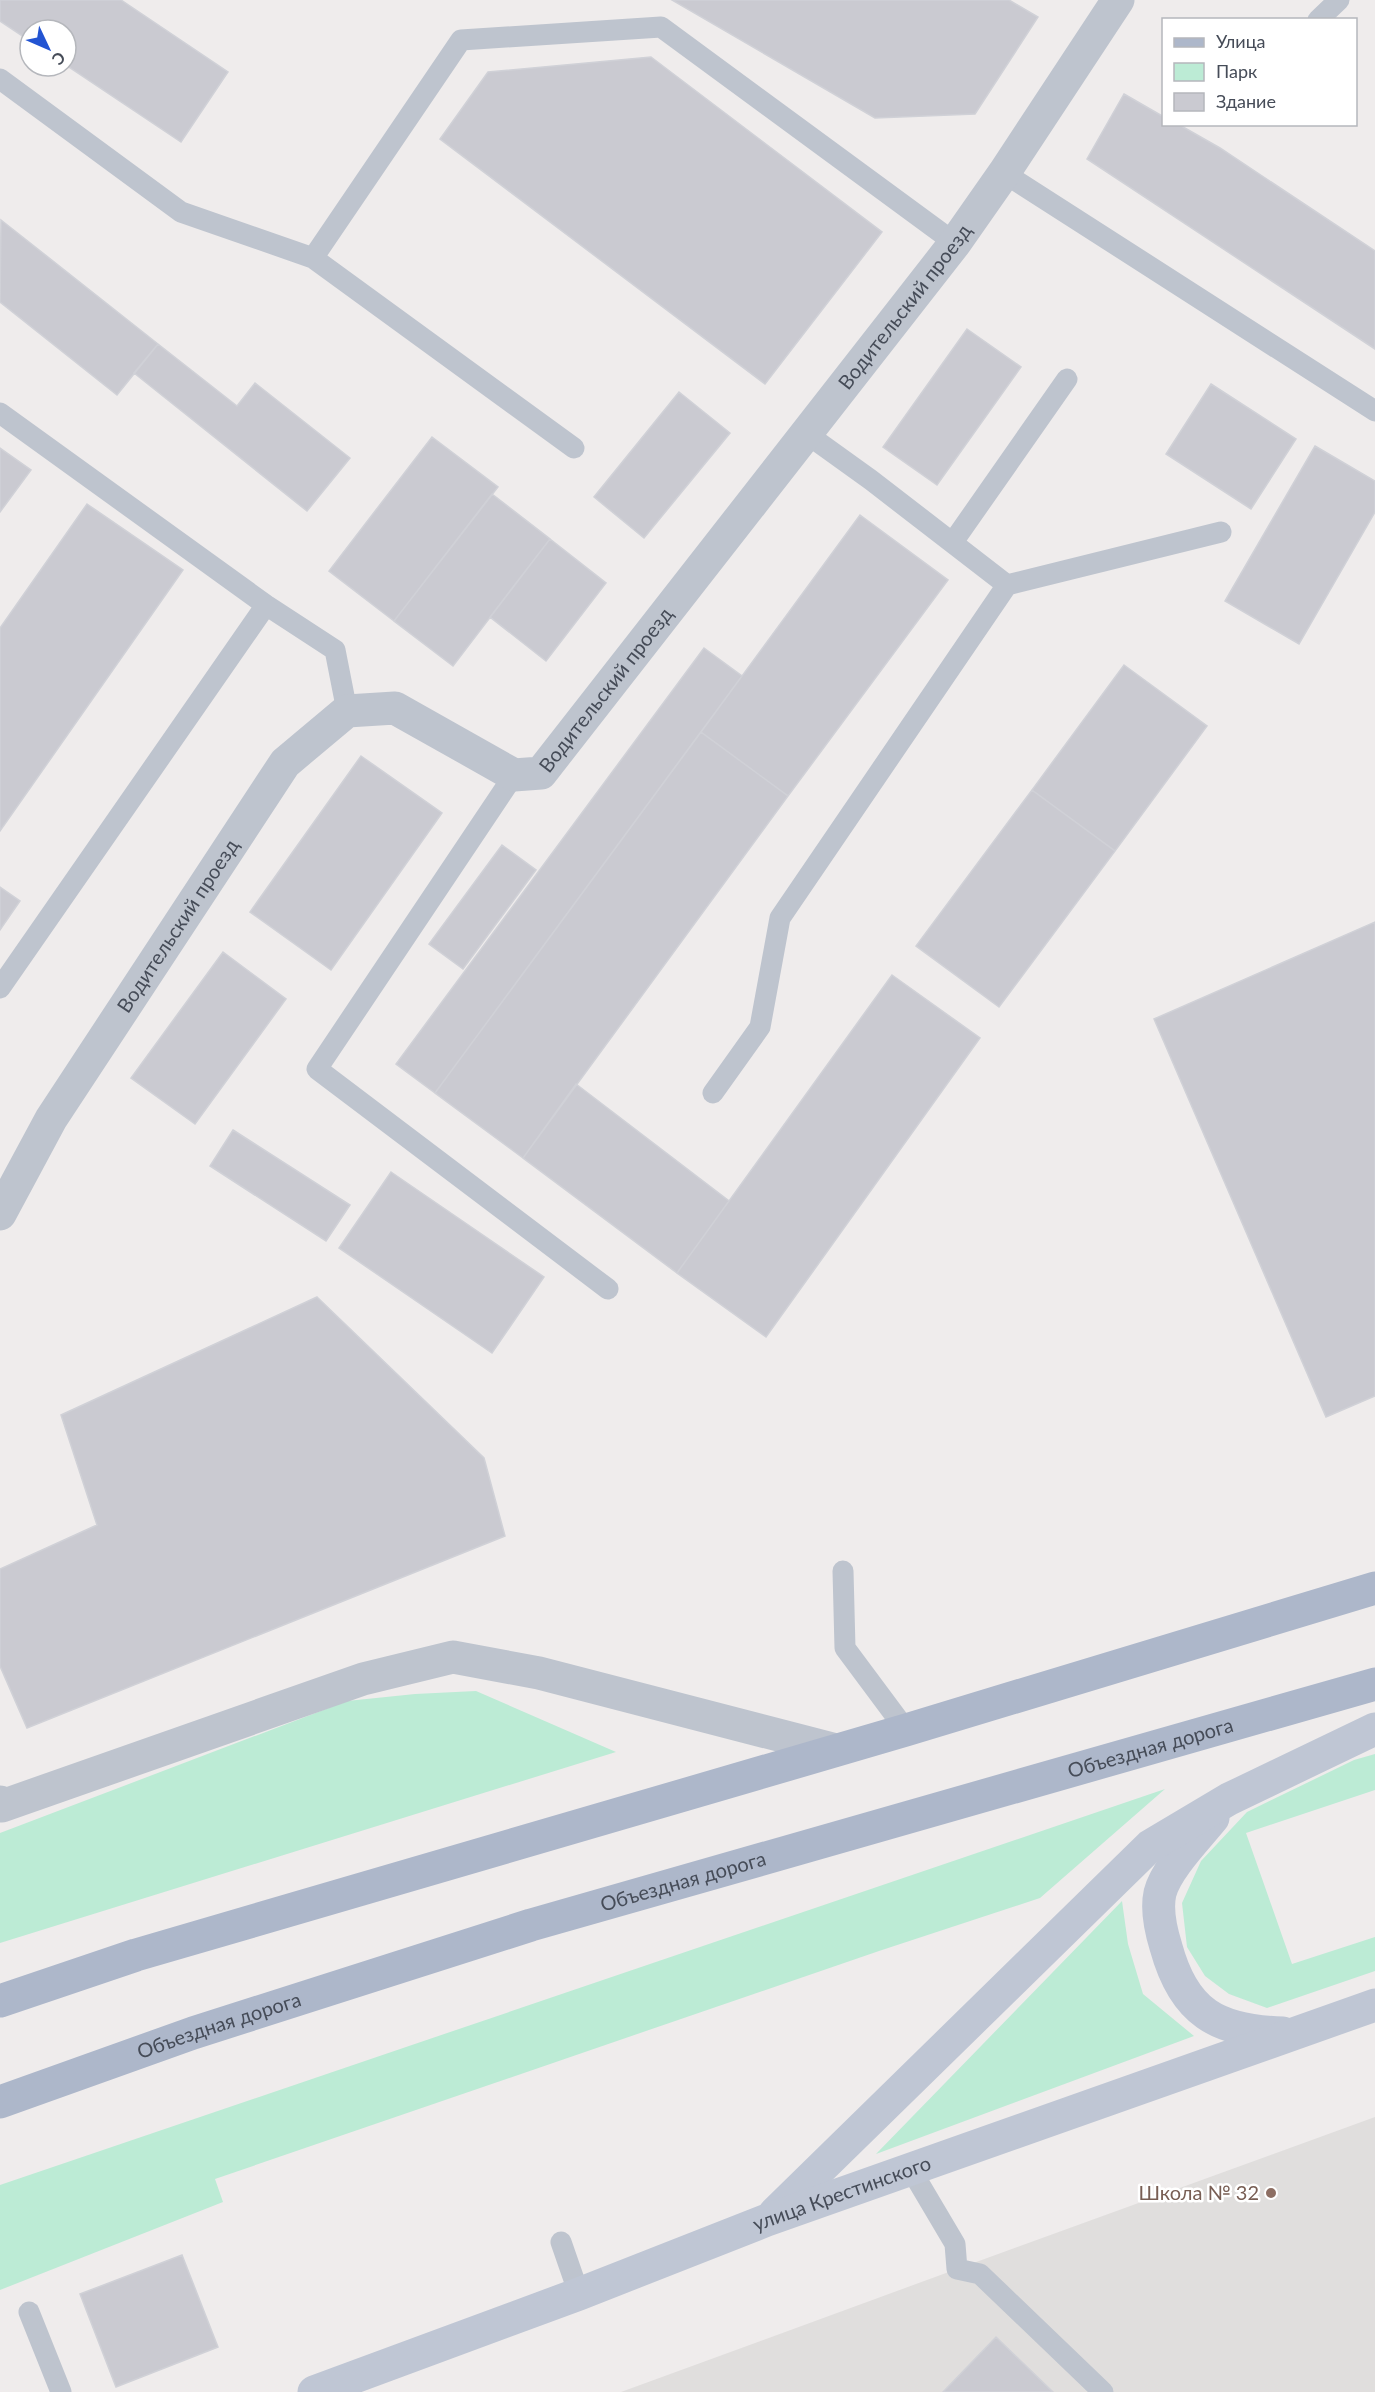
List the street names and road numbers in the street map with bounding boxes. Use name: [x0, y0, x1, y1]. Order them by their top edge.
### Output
street label: Водительский проезд: [832, 219, 976, 394]
street label: Водительский проезд: [533, 602, 677, 777]
street label: Водительский проезд: [111, 834, 243, 1017]
street label: Объездная дорога: [1065, 1712, 1236, 1782]
street label: Объездная дорога: [597, 1846, 768, 1916]
street label: Объездная дорога: [134, 1986, 304, 2063]
street label: улица Крестинского: [749, 2150, 934, 2235]

